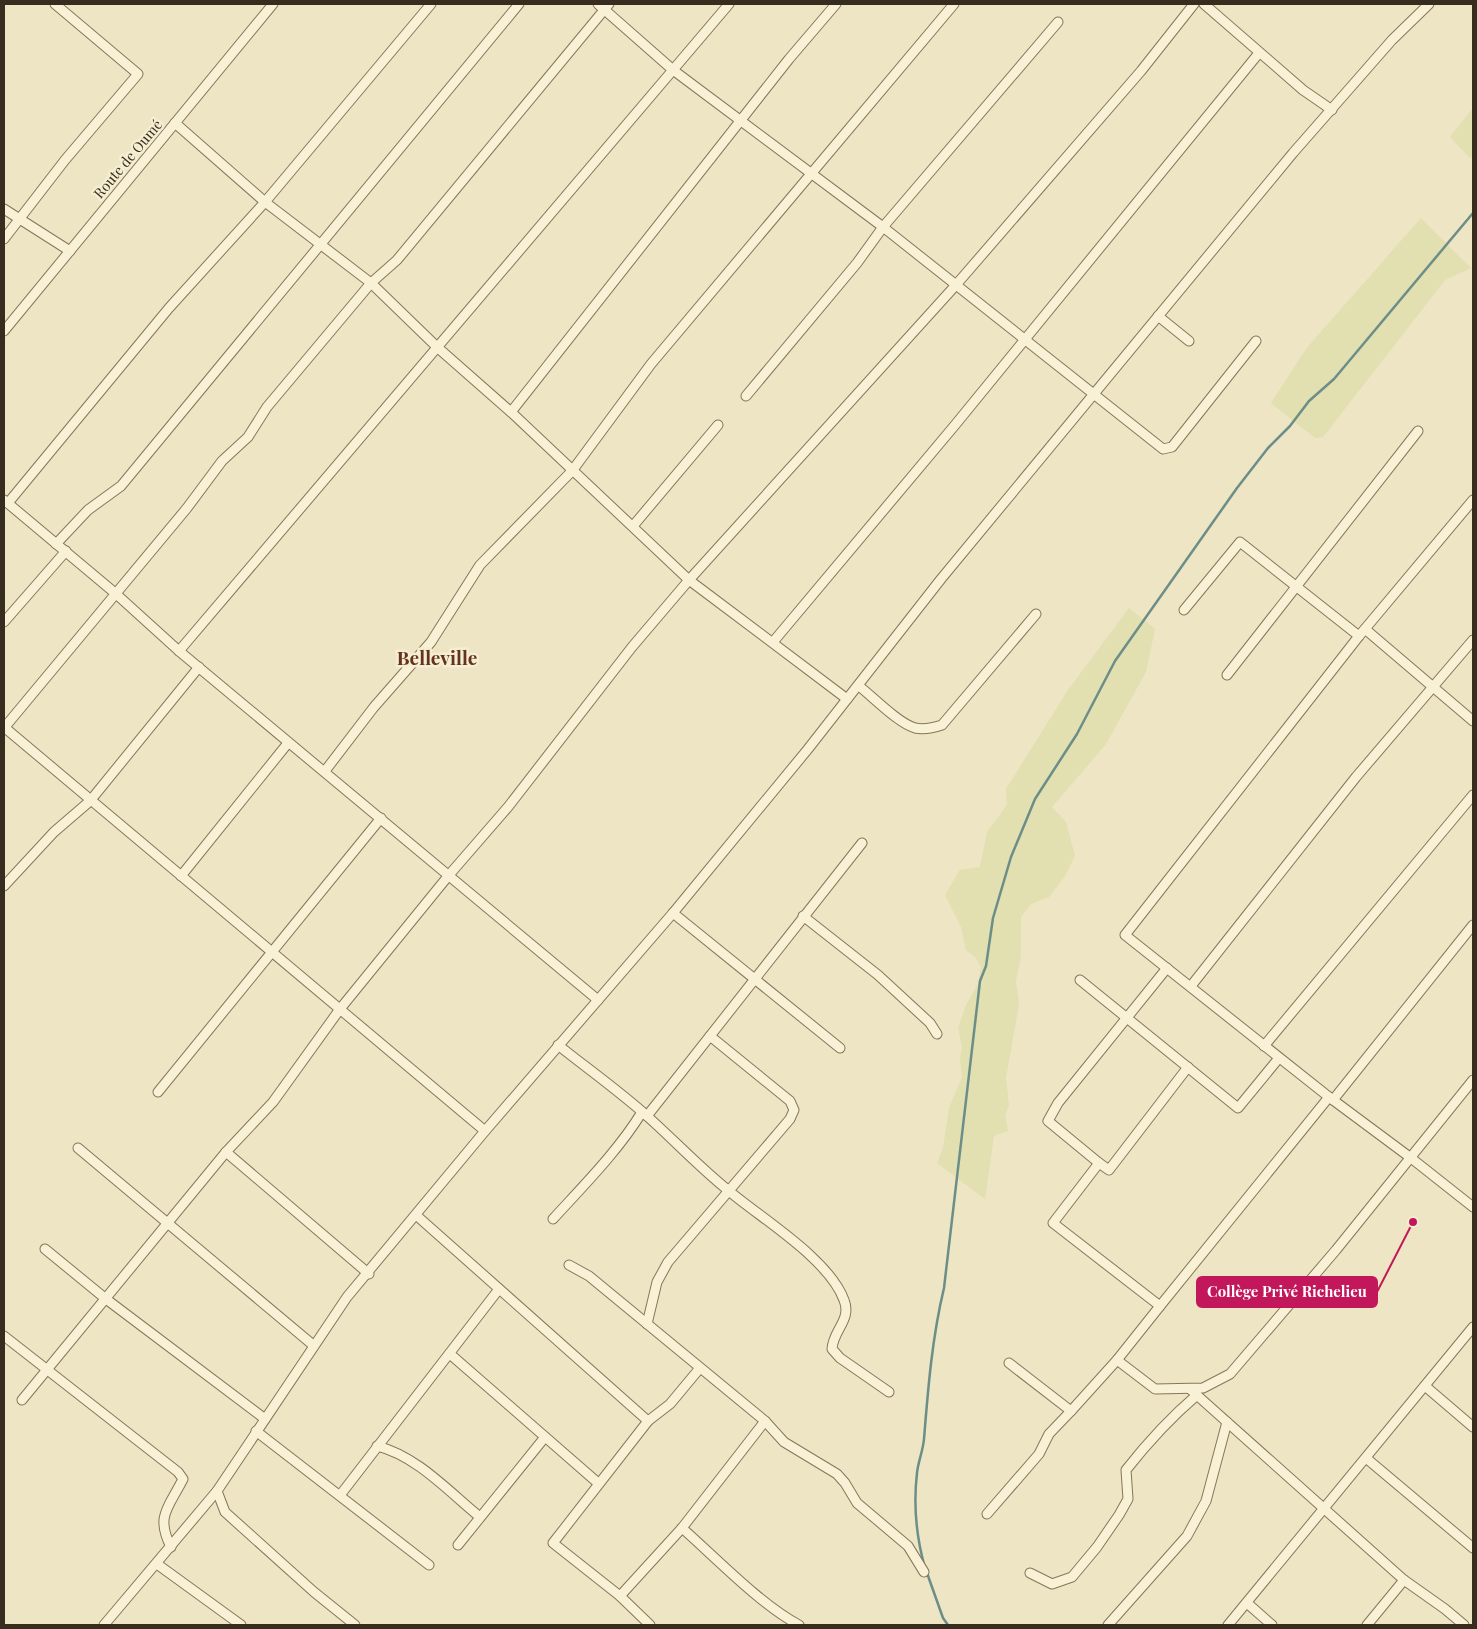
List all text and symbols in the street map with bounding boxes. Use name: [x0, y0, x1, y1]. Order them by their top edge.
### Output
street label: Route de Oumé: [89, 115, 166, 202]
district label: Belleville: [397, 644, 477, 670]
callout: Collège Privé Richelieu: [1197, 1277, 1377, 1307]
text: Collège Privé Richelieu: [1207, 1281, 1367, 1301]

